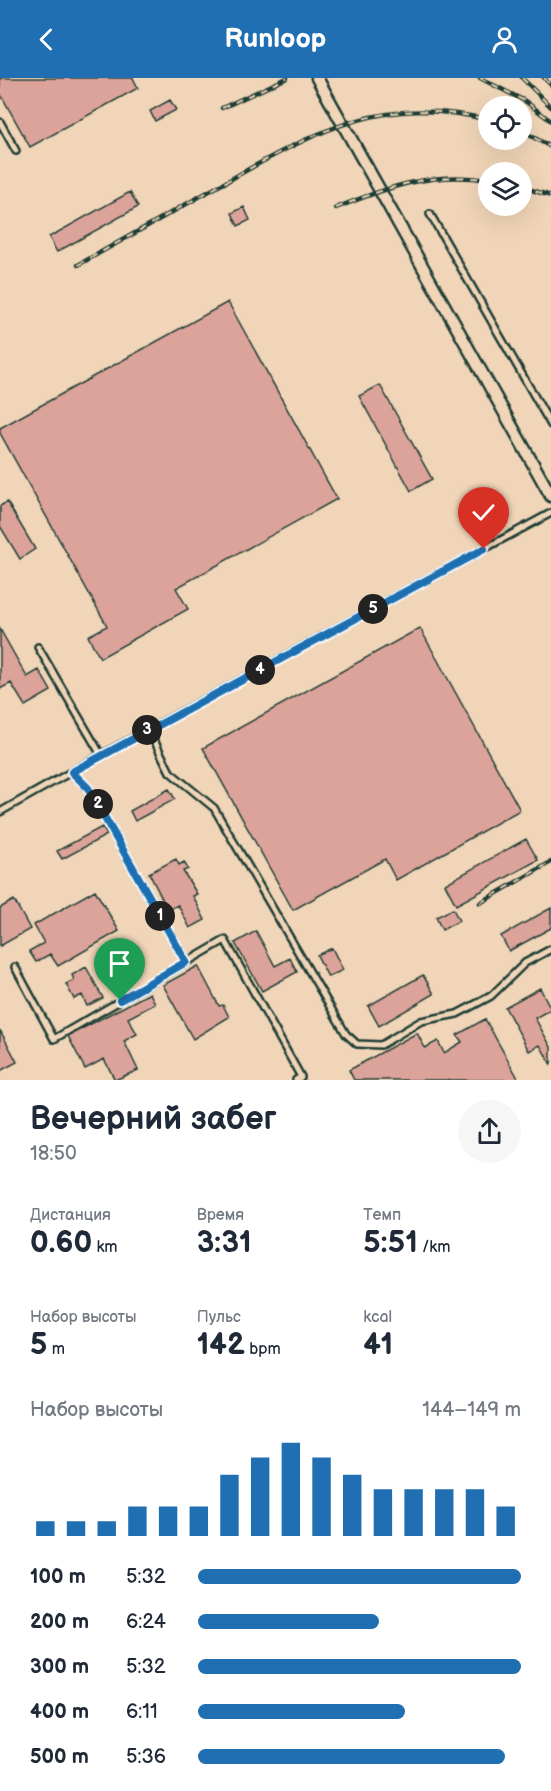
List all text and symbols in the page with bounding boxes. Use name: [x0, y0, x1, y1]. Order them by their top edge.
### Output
icon: back: [30, 23, 63, 56]
text: Runloop: [225, 23, 326, 55]
icon: person: [488, 23, 521, 56]
map controls: [478, 96, 532, 216]
button: locate: [478, 96, 532, 150]
button: layers: [478, 162, 532, 216]
pin: [458, 487, 509, 549]
icon: check: [467, 496, 500, 529]
pin: 5: [358, 594, 388, 624]
text: 5: [368, 599, 378, 618]
pin: 4: [245, 655, 275, 685]
text: 4: [255, 660, 265, 679]
pin: 3: [132, 715, 162, 745]
text: 3: [142, 720, 152, 739]
pin: 2: [83, 789, 113, 819]
text: 2: [93, 794, 103, 813]
pin: 1: [145, 901, 175, 931]
text: 1: [157, 906, 163, 925]
pin: [94, 938, 145, 1000]
icon: arrive: [103, 947, 136, 980]
text: Вечерний забег: [30, 1099, 277, 1139]
button: share: [458, 1100, 521, 1163]
text: 18:50: [30, 1142, 77, 1166]
text: Дистанция: [30, 1206, 111, 1225]
text: Время: [197, 1206, 244, 1225]
text: Темп: [363, 1206, 401, 1225]
text: 0.60: [30, 1225, 92, 1261]
text: 3:31: [197, 1225, 252, 1261]
text: 5:51: [363, 1225, 418, 1261]
text: km: [92, 1238, 118, 1257]
text: /km: [418, 1238, 450, 1257]
text: Набор высоты: [30, 1308, 137, 1327]
text: Пульс: [197, 1308, 241, 1327]
text: kcal: [363, 1308, 392, 1327]
text: 5: [30, 1327, 47, 1363]
text: 142: [197, 1327, 245, 1363]
text: 41: [363, 1327, 393, 1363]
text: m: [47, 1340, 65, 1359]
text: bpm: [245, 1340, 281, 1359]
text: Набор высоты: [30, 1398, 163, 1422]
text: 144–149 m: [422, 1398, 521, 1422]
text: 100 m: [30, 1565, 86, 1589]
text: 5:32: [126, 1565, 166, 1589]
text: 200 m: [30, 1610, 89, 1634]
text: 6:24: [126, 1610, 166, 1634]
text: 300 m: [30, 1655, 89, 1679]
text: 5:32: [126, 1655, 166, 1679]
text: 400 m: [30, 1700, 89, 1724]
text: 6:11: [126, 1700, 158, 1724]
text: 500 m: [30, 1745, 89, 1769]
text: 5:36: [126, 1745, 166, 1769]

